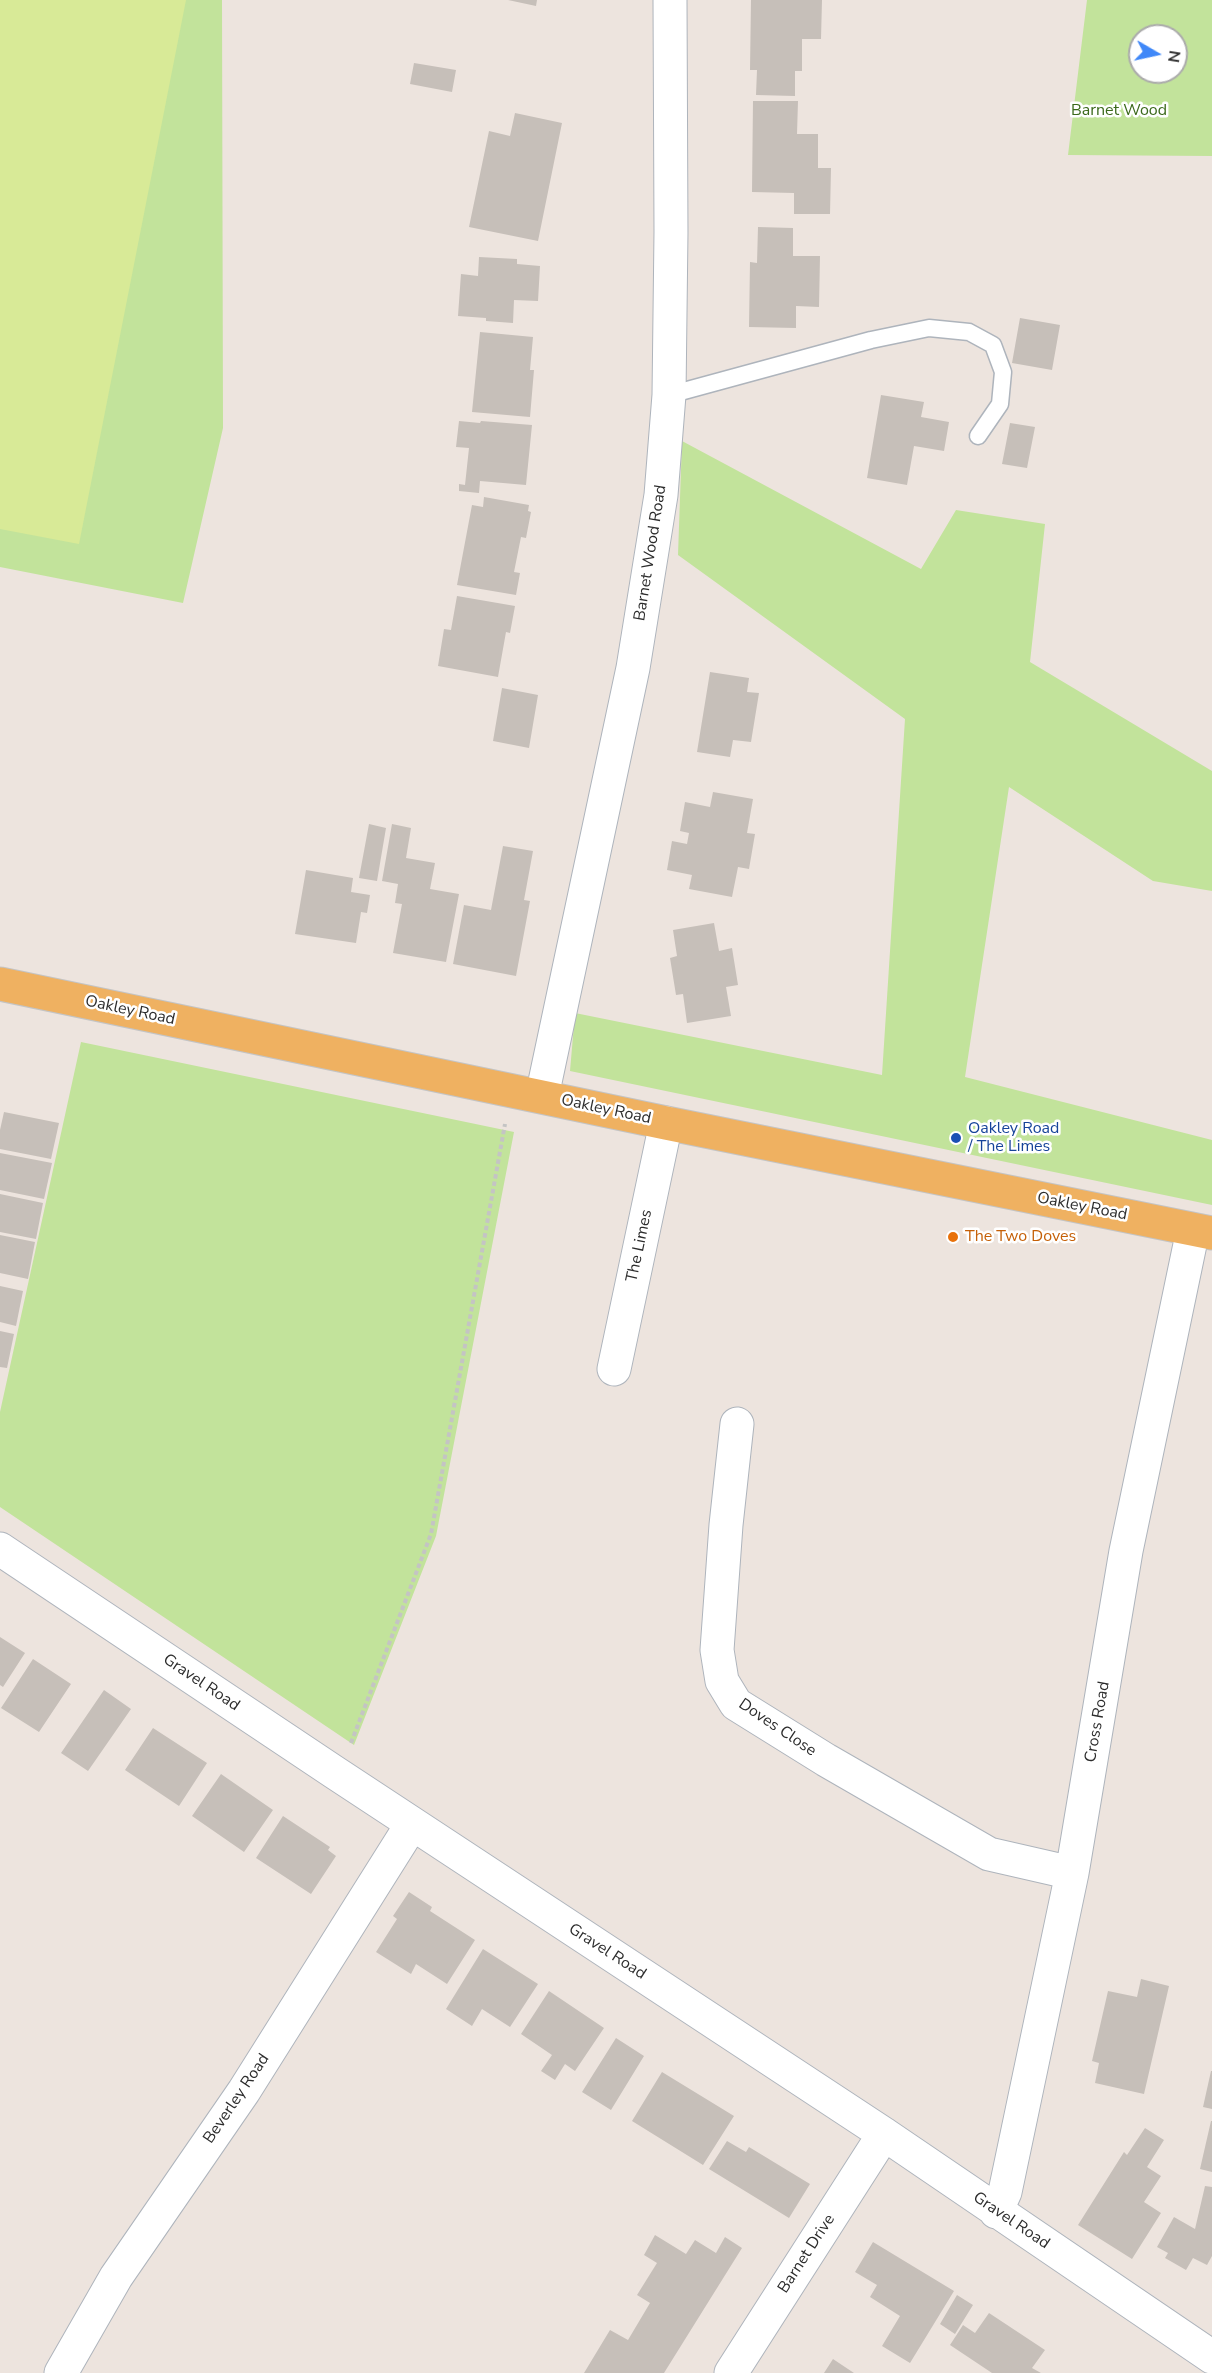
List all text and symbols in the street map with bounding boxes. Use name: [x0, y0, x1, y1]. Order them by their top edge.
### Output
north arrow: [1128, 24, 1188, 84]
text: N: [1162, 49, 1186, 64]
park label: Barnet Wood: [1071, 101, 1167, 121]
street label: Barnet Wood Road: [631, 484, 671, 622]
street label: Oakley Road: [83, 992, 177, 1030]
street label: Oakley Road: [559, 1091, 653, 1129]
place label: Oakley Road / The Limes: [968, 1119, 1059, 1157]
marker: Oakley Road / The Limes: [949, 1131, 963, 1145]
street label: Oakley Road: [1035, 1189, 1129, 1225]
street label: The Limes: [623, 1208, 657, 1284]
place label: The Two Doves: [965, 1227, 1076, 1247]
marker: The Two Doves: [946, 1230, 960, 1244]
street label: Gravel Road: [159, 1650, 243, 1716]
street label: Cross Road: [1081, 1680, 1115, 1764]
street label: Doves Close: [734, 1695, 820, 1761]
street label: Gravel Road: [565, 1920, 649, 1984]
street label: Beverley Road: [200, 2050, 274, 2148]
street label: Gravel Road: [969, 2188, 1053, 2254]
street label: Barnet Drive: [774, 2211, 840, 2297]

